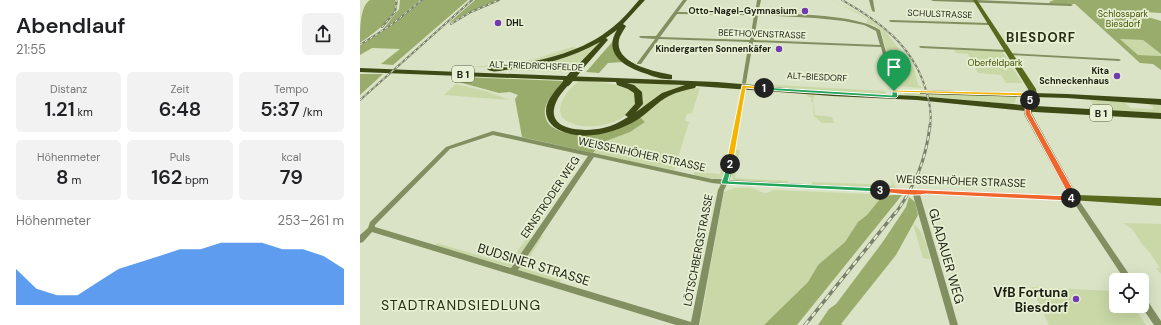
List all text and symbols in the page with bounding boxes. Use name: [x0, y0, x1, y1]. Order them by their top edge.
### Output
place label: Otto-Nagel-Gymnasium: [689, 5, 797, 17]
marker: Otto-Nagel-Gymnasium: [800, 6, 810, 16]
street label: SCHULSTRASSE: [907, 7, 973, 21]
park label: Schlosspark Biesdorf: [1098, 8, 1149, 30]
text: Abendlauf: [16, 11, 126, 40]
button: share: [302, 13, 344, 55]
place label: DHL: [506, 17, 524, 29]
marker: DHL: [493, 18, 503, 28]
street label: BEETHOVENSTRASSE: [718, 26, 806, 42]
district label: BIESDORF: [1006, 29, 1076, 46]
text: 21:55: [16, 41, 46, 58]
place label: Kindergarten Sonnenkäfer: [655, 43, 771, 55]
marker: Kindergarten Sonnenkäfer: [774, 44, 784, 54]
pin: [877, 50, 911, 91]
icon: arrive: [883, 56, 905, 78]
park label: Oberfeldpark: [967, 57, 1023, 69]
street label: ALT-FRIEDRICHSFELDE: [489, 58, 583, 74]
place label: Kita Schneckenhaus: [1039, 65, 1109, 87]
road number: B 1: [452, 66, 474, 82]
street label: ALT-BIESDORF: [787, 69, 848, 85]
marker: Kita Schneckenhaus: [1112, 71, 1122, 81]
pin: 1: [754, 78, 774, 98]
text: 1: [762, 81, 766, 95]
text: Distanz: [50, 82, 87, 96]
text: Zeit: [170, 82, 190, 96]
text: Tempo: [274, 82, 309, 96]
pin: 5: [1020, 90, 1040, 110]
text: 5: [1027, 93, 1033, 107]
text: 1.21: [44, 96, 75, 122]
text: 6:48: [159, 96, 201, 122]
text: 5:37: [260, 96, 300, 122]
text: km: [75, 105, 93, 119]
text: /km: [300, 105, 322, 119]
road number: B 1: [1090, 105, 1112, 121]
street label: WEISSENHÖHER STRASSE: [577, 134, 707, 174]
text: Höhenmeter: [37, 150, 100, 164]
text: Puls: [170, 150, 190, 164]
text: kcal: [281, 150, 301, 164]
street label: ERNSTRODER WEG: [517, 153, 583, 241]
pin: 2: [720, 154, 740, 174]
text: 2: [727, 157, 733, 171]
text: 8: [56, 164, 69, 190]
text: 162: [151, 164, 182, 190]
text: 79: [280, 164, 303, 190]
street label: WEISSENHÖHER STRASSE: [896, 172, 1026, 190]
text: m: [69, 173, 81, 187]
text: bpm: [182, 173, 209, 187]
pin: 3: [870, 180, 890, 200]
text: 3: [877, 183, 883, 197]
pin: 4: [1061, 188, 1081, 208]
text: 4: [1067, 191, 1075, 205]
street label: LÖTSCHBERGSTRASSE: [680, 193, 716, 307]
street label: GLADAUER WEG: [925, 206, 968, 306]
text: Höhenmeter: [16, 212, 91, 229]
text: 253–261 m: [277, 212, 344, 229]
street label: BUDSINER STRASSE: [476, 239, 592, 290]
map controls: [1109, 273, 1149, 313]
button: locate: [1109, 273, 1149, 313]
place label: VfB Fortuna Biesdorf: [993, 284, 1068, 316]
marker: VfB Fortuna Biesdorf: [1071, 294, 1081, 304]
district label: STADTRANDSIEDLUNG: [381, 296, 541, 314]

